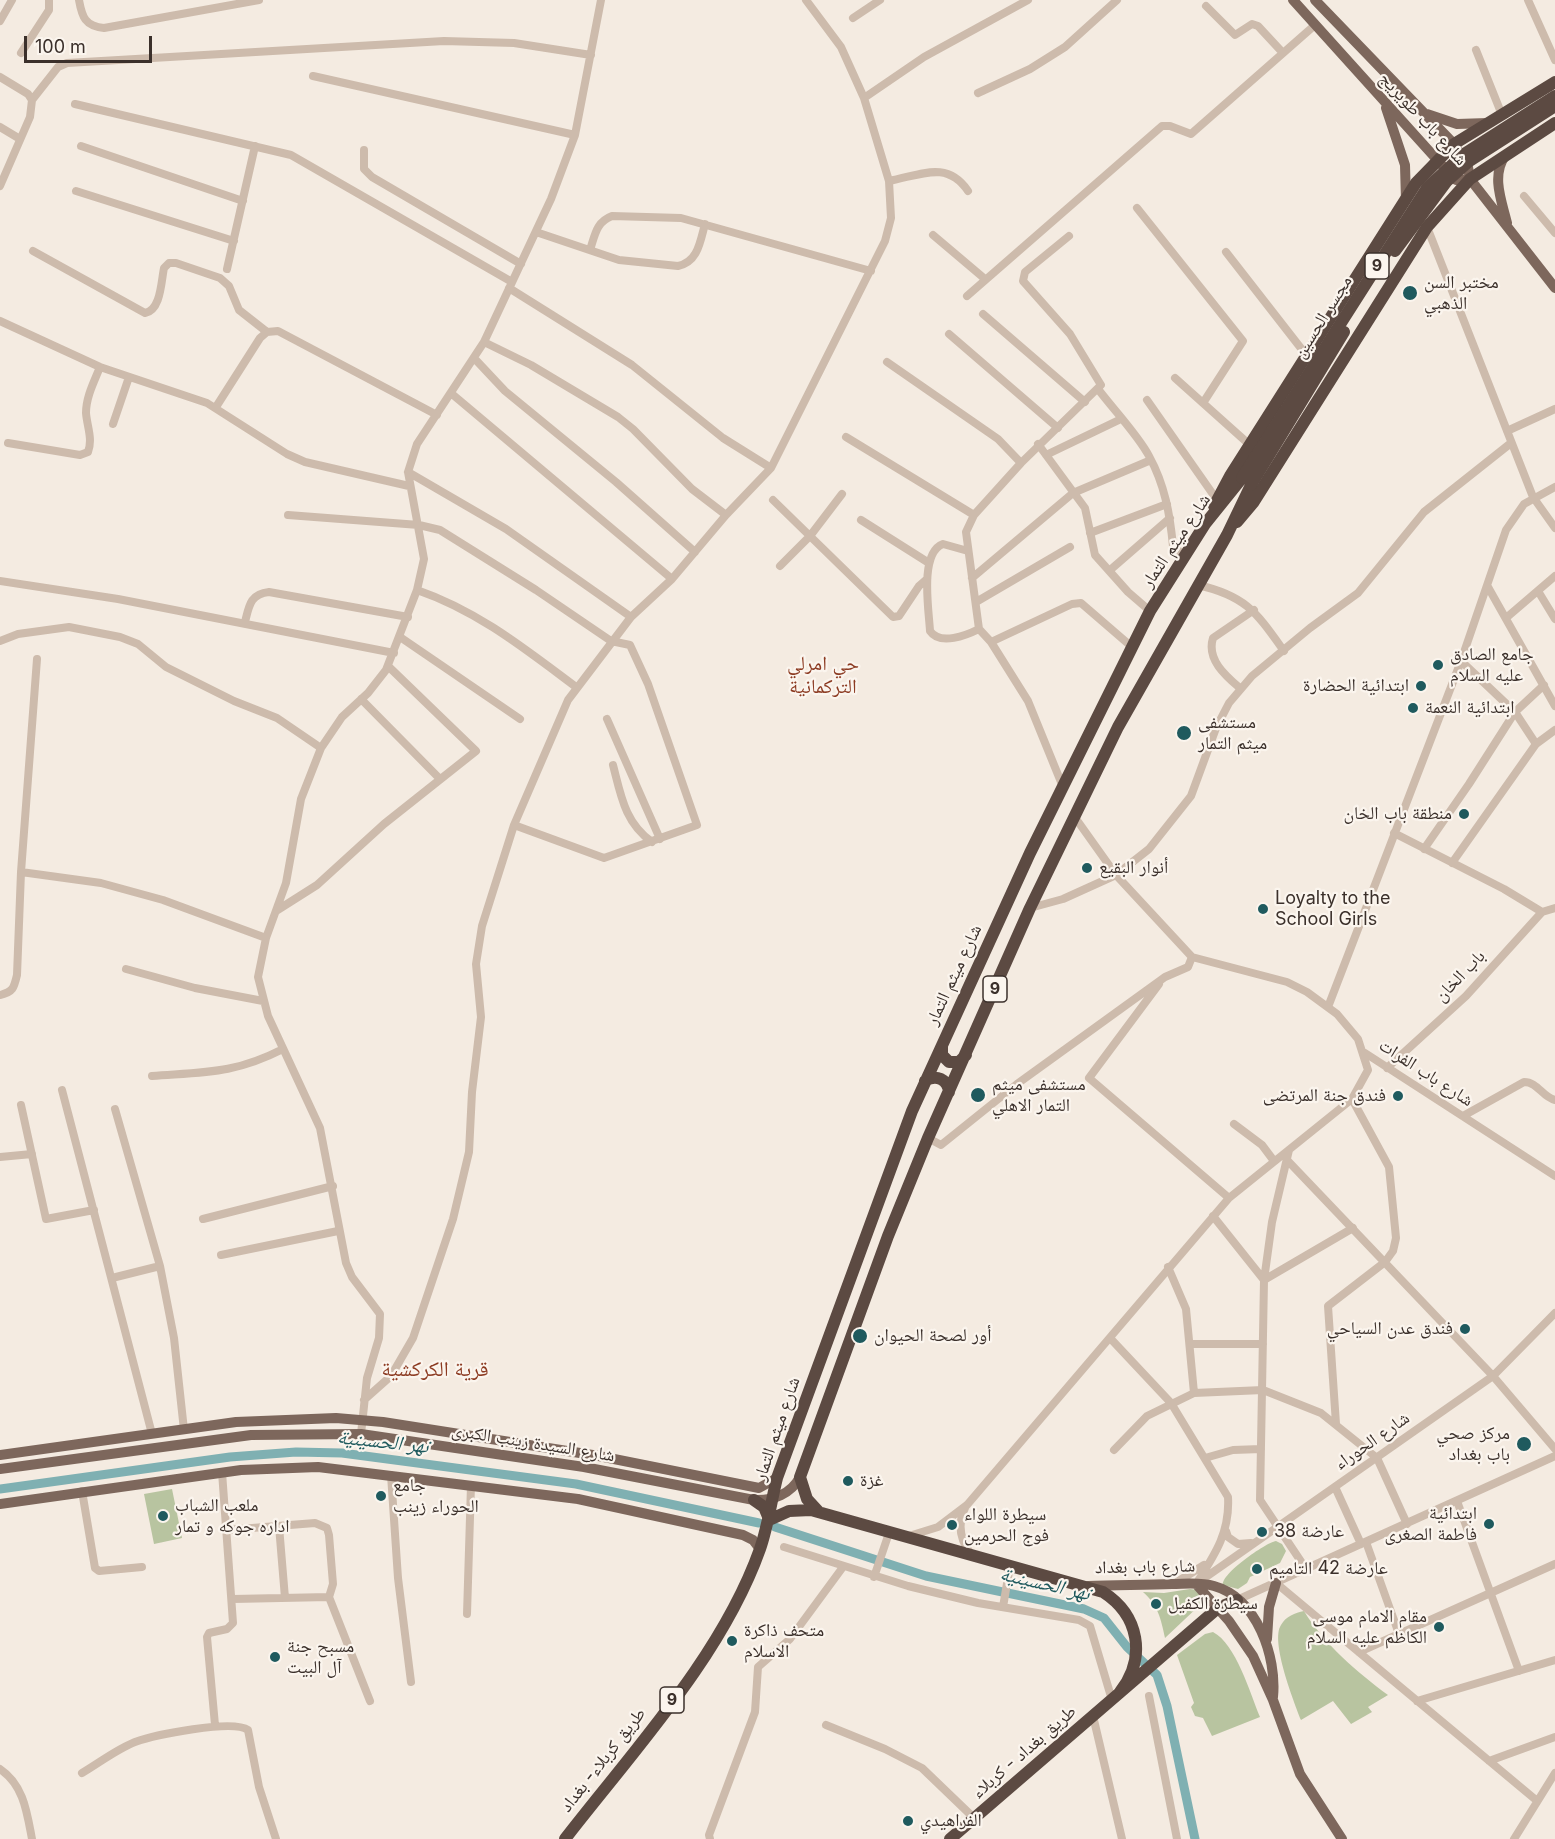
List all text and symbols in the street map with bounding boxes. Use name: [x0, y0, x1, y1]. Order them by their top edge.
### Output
scale bar: [27, 24, 154, 62]
text: 100 m: [35, 36, 86, 57]
street label: شارع باب طويريج: [1374, 68, 1472, 170]
road number: 9: [1365, 253, 1389, 279]
street label: مجسر الحسين: [1289, 272, 1357, 362]
place label: مختبر السن الذهبي: [1424, 272, 1499, 314]
marker: مختبر السن الذهبي: [1401, 284, 1419, 302]
street label: شارع ميثم التمار: [1137, 490, 1215, 592]
place label: جامع الصادق عليه السلام: [1450, 644, 1534, 686]
district label: حي امرلي التركمانية: [787, 652, 859, 699]
marker: جامع الصادق عليه السلام: [1431, 658, 1445, 672]
place label: ابتدائية الحضارة: [1303, 675, 1409, 697]
marker: ابتدائية الحضارة: [1414, 679, 1428, 693]
place label: ابتدائية النعمة: [1425, 697, 1515, 719]
marker: ابتدائية النعمة: [1406, 701, 1420, 715]
place label: مستشفى ميثم التمار: [1198, 712, 1267, 754]
marker: مستشفى ميثم التمار: [1175, 724, 1193, 742]
place label: منطقة باب الخان: [1343, 803, 1452, 825]
marker: منطقة باب الخان: [1457, 807, 1471, 821]
place label: أنوار البقيع: [1099, 857, 1168, 879]
marker: أنوار البقيع: [1080, 861, 1094, 875]
place label: Loyalty to the School Girls: [1275, 888, 1390, 930]
marker: Loyalty to the School Girls: [1256, 902, 1270, 916]
street label: شارع ميثم التمار: [921, 921, 987, 1029]
street label: باب الخان: [1430, 946, 1490, 1006]
road number: 9: [983, 976, 1007, 1002]
street label: شارع باب الفرات: [1375, 1034, 1477, 1112]
place label: مستشفى ميثم التمار الاهلي: [992, 1074, 1086, 1116]
place label: فندق جنة المرتضى: [1263, 1085, 1386, 1107]
marker: مستشفى ميثم التمار الاهلي: [969, 1086, 987, 1104]
marker: فندق جنة المرتضى: [1391, 1089, 1405, 1103]
place label: فندق عدن السياحي: [1327, 1318, 1453, 1340]
marker: فندق عدن السياحي: [1458, 1322, 1472, 1336]
place label: أور لصحة الحيوان: [874, 1325, 992, 1347]
marker: أور لصحة الحيوان: [851, 1327, 869, 1345]
district label: قرية الكركشية: [381, 1357, 489, 1383]
street label: شارع ميثم التمار: [749, 1374, 805, 1484]
street label: شارع الحوراء: [1330, 1407, 1414, 1475]
street label: شارع السيدة زينب الكبرى: [450, 1419, 616, 1467]
place label: مركز صحي باب بغداد: [1436, 1423, 1510, 1466]
water label: نهر الحسينية: [336, 1425, 430, 1459]
marker: مركز صحي باب بغداد: [1515, 1435, 1533, 1453]
place label: غزة: [860, 1470, 884, 1492]
marker: غزة: [841, 1474, 855, 1488]
place label: جامع الحوراء زينب: [393, 1475, 479, 1518]
marker: جامع الحوراء زينب: [374, 1489, 388, 1503]
place label: ملعب الشباب اداره جوكه و تمار: [175, 1495, 290, 1538]
place label: ابتدائية فاطمة الصغرى: [1384, 1503, 1477, 1546]
place label: سيطرة اللواء فوج الحرمين: [964, 1504, 1049, 1546]
marker: ملعب الشباب اداره جوكه و تمار: [156, 1509, 170, 1523]
marker: ابتدائية فاطمة الصغرى: [1482, 1517, 1496, 1531]
marker: سيطرة اللواء فوج الحرمين: [945, 1518, 959, 1532]
place label: عارضة 38: [1274, 1521, 1344, 1543]
marker: عارضة 38: [1255, 1525, 1269, 1539]
street label: شارع باب بغداد: [1095, 1555, 1195, 1579]
place label: عارضة 42 التاميم: [1269, 1558, 1388, 1580]
water label: نهر الحسينية: [998, 1562, 1092, 1606]
marker: عارضة 42 التاميم: [1250, 1562, 1264, 1576]
place label: سيطرة الكفيل: [1168, 1593, 1258, 1615]
marker: سيطرة الكفيل: [1149, 1597, 1163, 1611]
place label: مقام الامام موسى الكاظم عليه السلام: [1307, 1606, 1427, 1648]
place label: متحف ذاكرة الاسلام: [744, 1620, 824, 1662]
marker: مقام الامام موسى الكاظم عليه السلام: [1432, 1620, 1446, 1634]
marker: متحف ذاكرة الاسلام: [725, 1634, 739, 1648]
place label: مسبح جنة آل البيت: [287, 1636, 354, 1678]
marker: مسبح جنة آل البيت: [268, 1650, 282, 1664]
road number: 9: [660, 1687, 684, 1713]
street label: طريق بغداد - كربلاء: [967, 1701, 1081, 1803]
street label: طريق كربلاء- بغداد: [556, 1704, 650, 1816]
place label: الفراهيدي: [920, 1810, 982, 1832]
marker: الفراهيدي: [901, 1814, 915, 1828]

